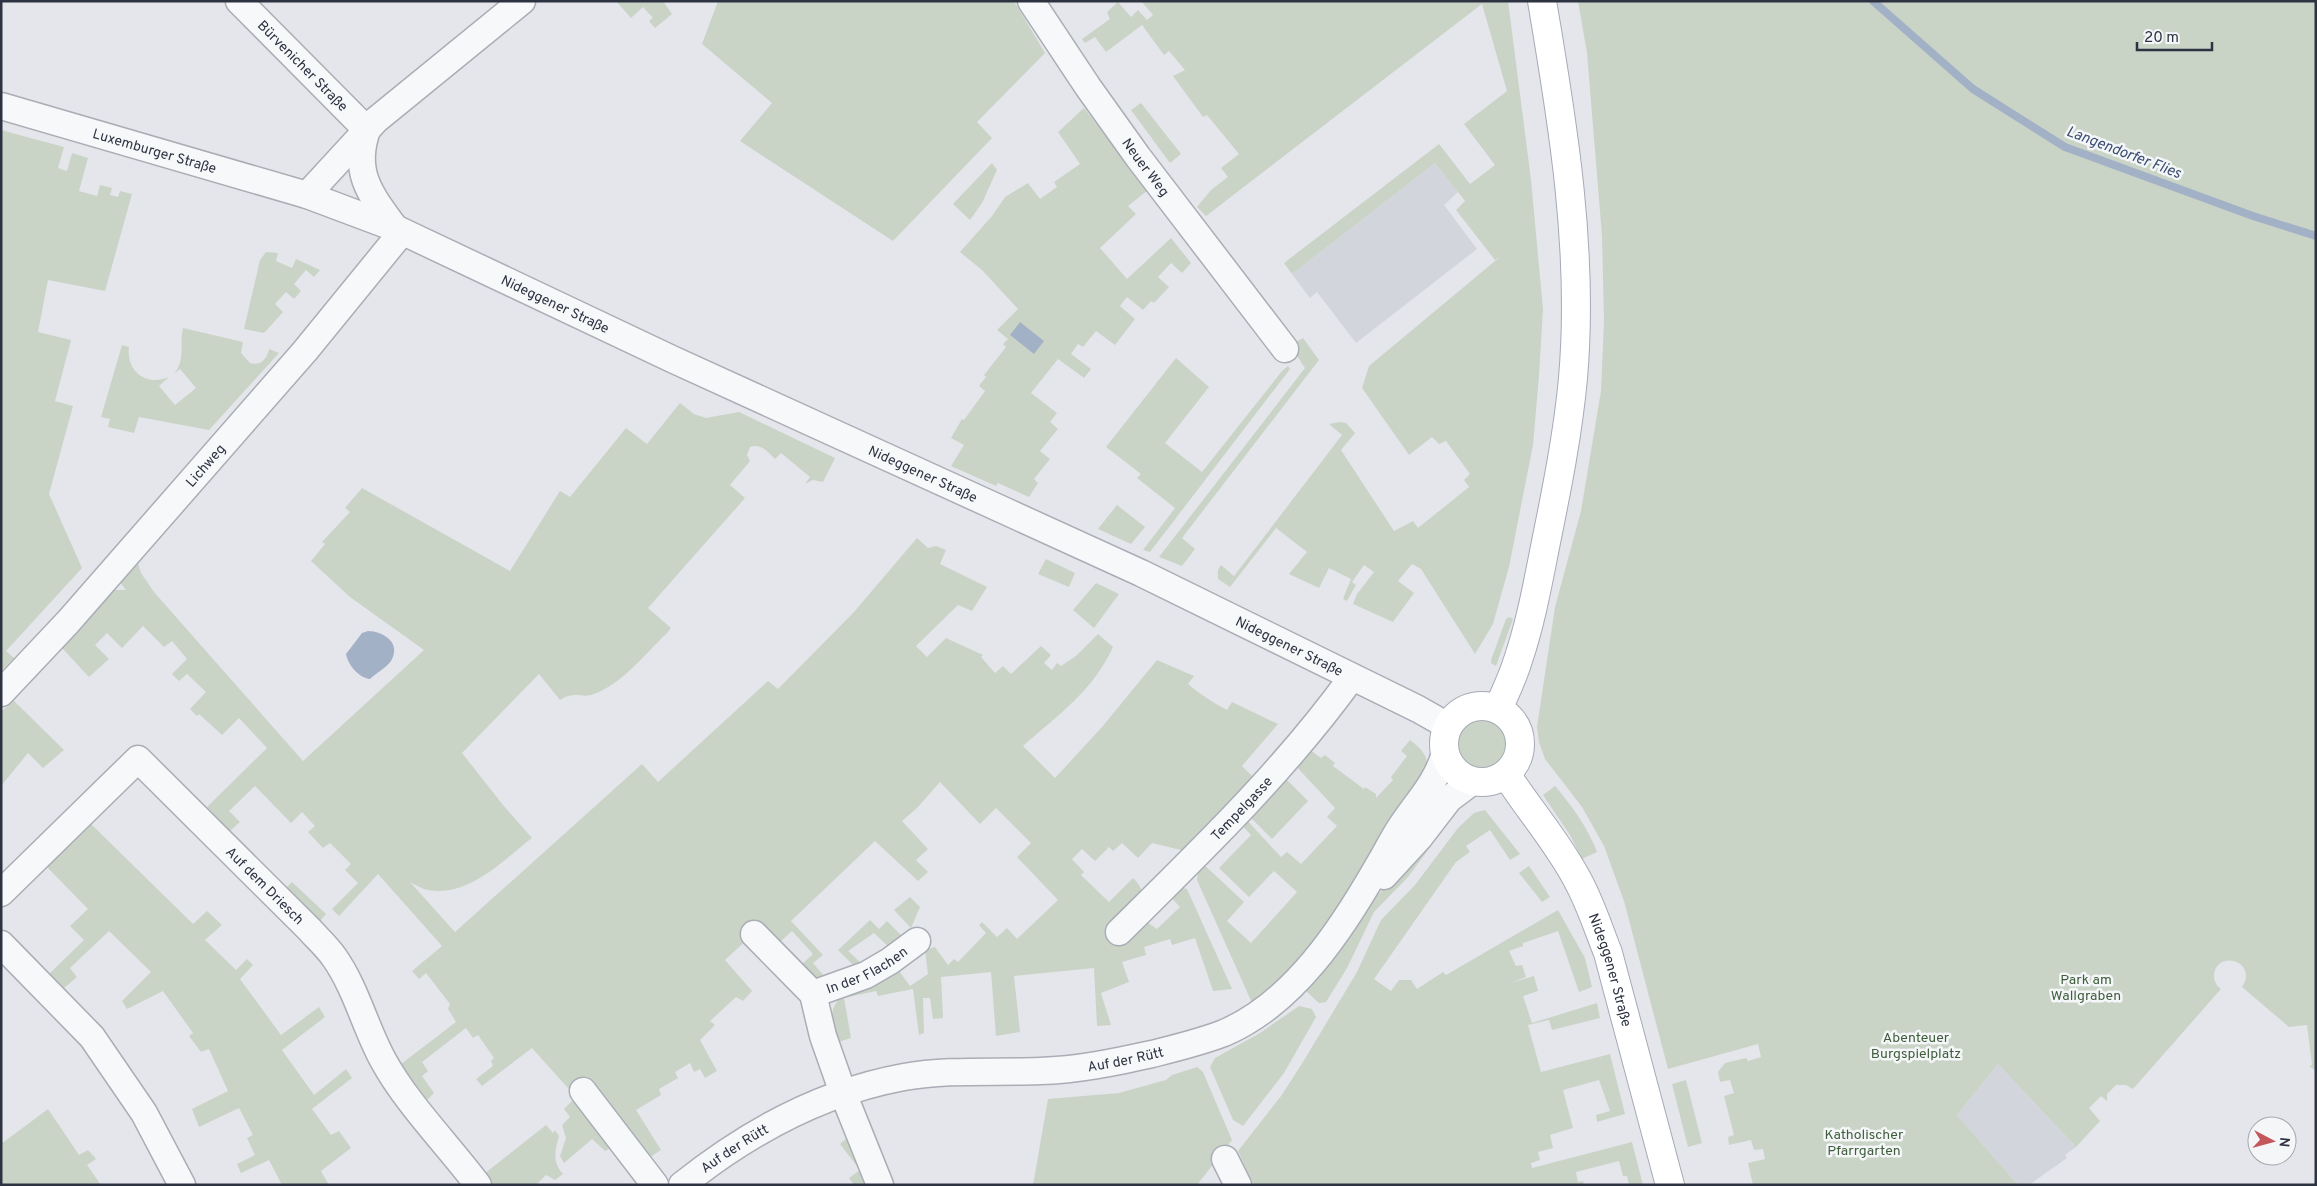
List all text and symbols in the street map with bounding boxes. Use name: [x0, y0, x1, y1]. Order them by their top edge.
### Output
street label: Bürvenicher Straße: [253, 18, 351, 116]
scale bar: [2137, 20, 2212, 52]
text: 20 m: [2144, 29, 2179, 48]
water label: Langendorfer Flies: [2063, 123, 2184, 184]
street label: Luxemburger Straße: [90, 126, 218, 178]
street label: Neuer Weg: [1117, 135, 1172, 200]
street label: Nideggener Straße: [498, 272, 612, 338]
street label: Lichweg: [183, 441, 230, 491]
street label: Nideggener Straße: [865, 443, 980, 507]
street label: Nideggener Straße: [1232, 614, 1345, 681]
street label: Tempelgasse: [1208, 774, 1277, 845]
street label: Auf dem Driesch: [222, 844, 307, 929]
street label: Nideggener Straße: [1584, 911, 1634, 1029]
street label: In der Flachen: [824, 944, 912, 999]
park label: Park am Wallgraben: [2051, 972, 2121, 1005]
park label: Abenteuer Burgspielplatz: [1871, 1030, 1961, 1063]
street label: Auf der Rütt: [1086, 1044, 1166, 1076]
north arrow: [2247, 1116, 2297, 1166]
street label: Auf der Rütt: [698, 1121, 772, 1178]
park label: Katholischer Pfarrgarten: [1825, 1127, 1904, 1160]
text: N: [2274, 1136, 2292, 1148]

